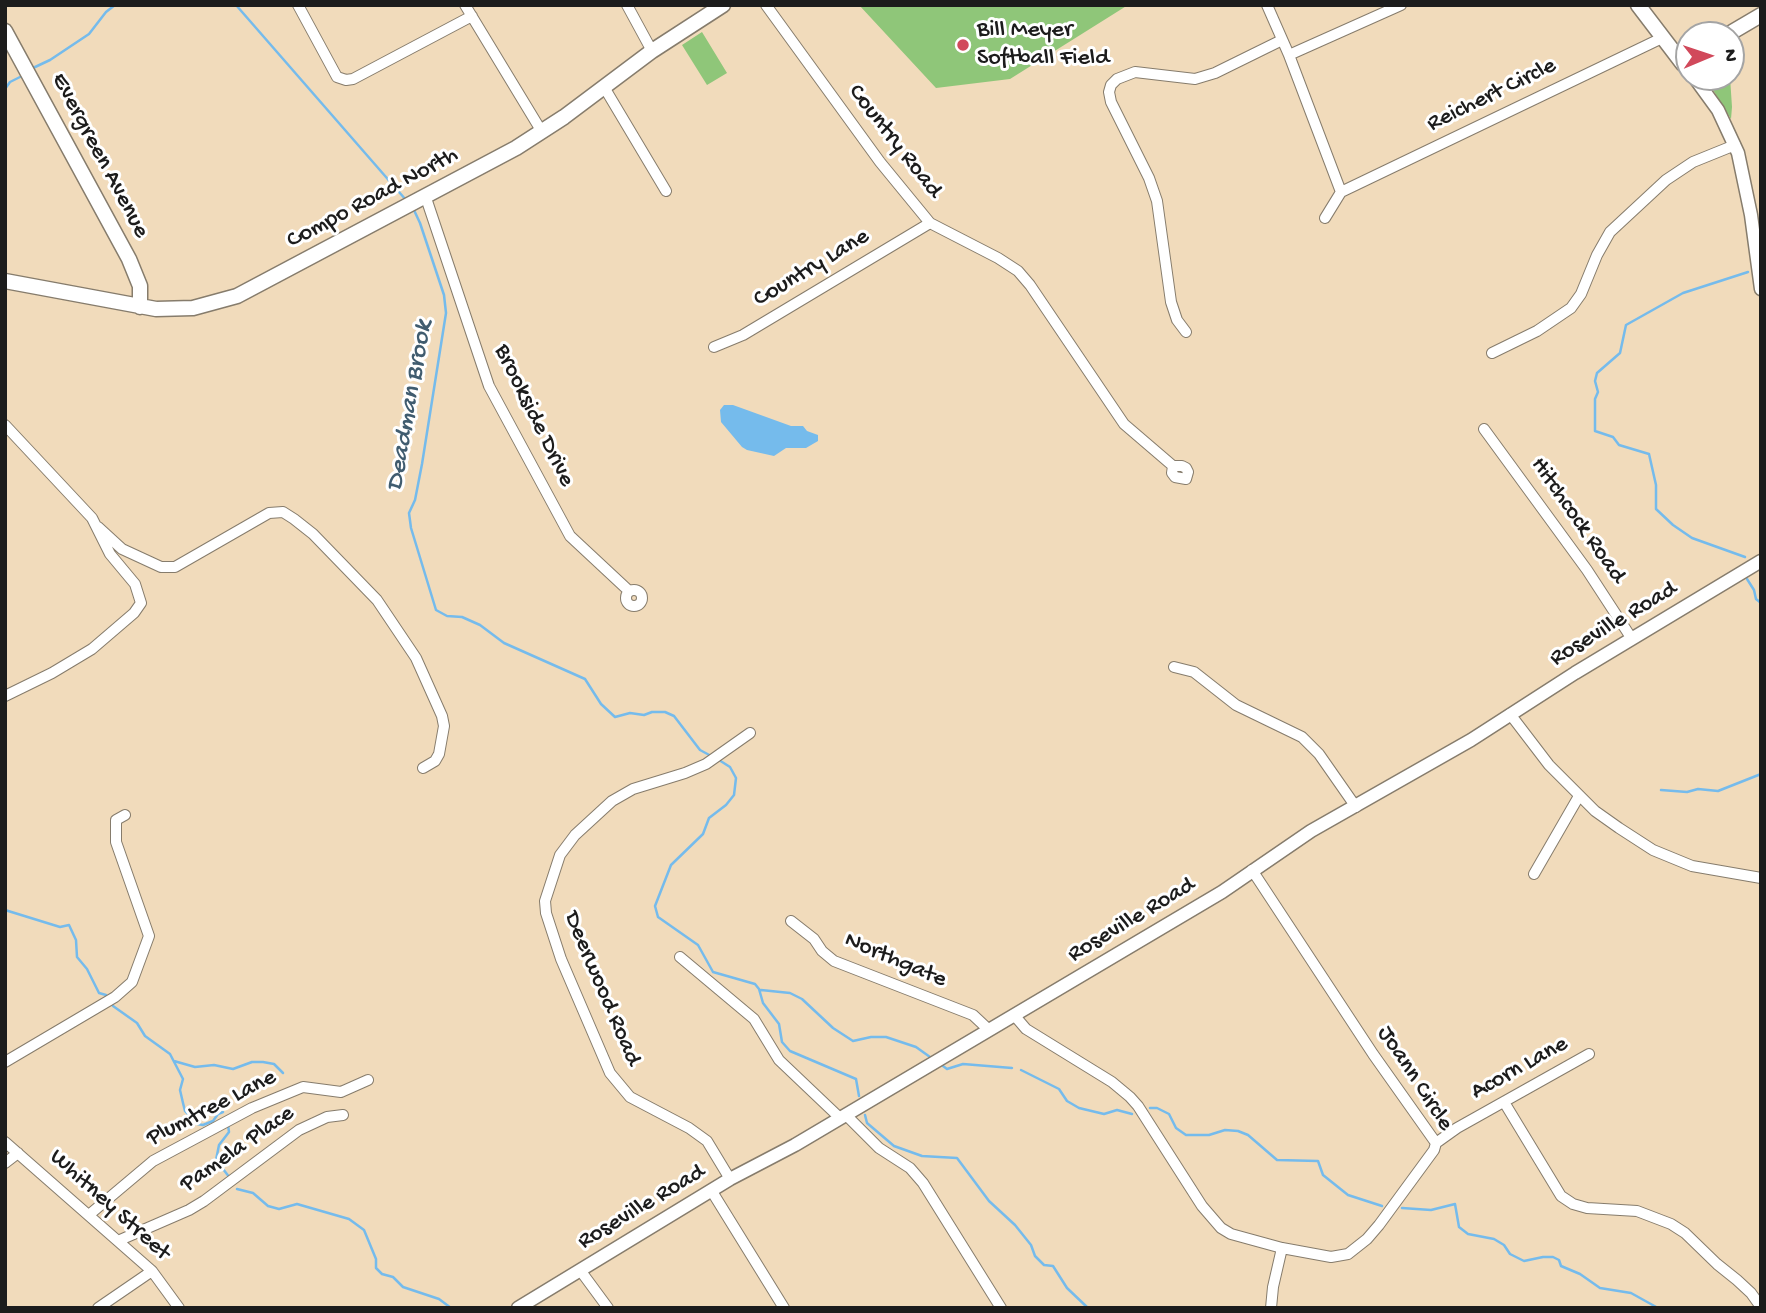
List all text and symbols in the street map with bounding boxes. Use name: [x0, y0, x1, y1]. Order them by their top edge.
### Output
place label: Bill Meyer Softball Field: [977, 17, 1109, 73]
north arrow: [1675, 21, 1745, 91]
marker: Bill Meyer Softball Field: [955, 37, 971, 53]
text: N: [1718, 49, 1741, 62]
street label: Reichert Circle: [1423, 52, 1561, 140]
street label: Evergreen Avenue: [43, 69, 155, 243]
street label: Country Road: [841, 79, 947, 205]
street label: Compo Road North: [282, 142, 464, 256]
street label: Country Lane: [749, 223, 875, 315]
water label: Deadman Brook: [381, 318, 441, 494]
street label: Brookside Drive: [486, 340, 580, 492]
street label: Hitchcock Road: [1523, 452, 1631, 590]
street label: Roseville Road: [1545, 576, 1683, 674]
street label: Roseville Road: [1063, 872, 1201, 970]
street label: Deerwood Road: [556, 908, 646, 1070]
street label: Northgate: [839, 927, 951, 995]
street label: Joann Circle: [1369, 1021, 1459, 1137]
street label: Acorn Lane: [1467, 1031, 1573, 1107]
street label: Plumtree Lane: [142, 1064, 282, 1154]
street label: Pamela Place: [175, 1100, 301, 1200]
street label: Whitney Street: [42, 1144, 176, 1268]
street label: Roseville Road: [573, 1159, 711, 1257]

